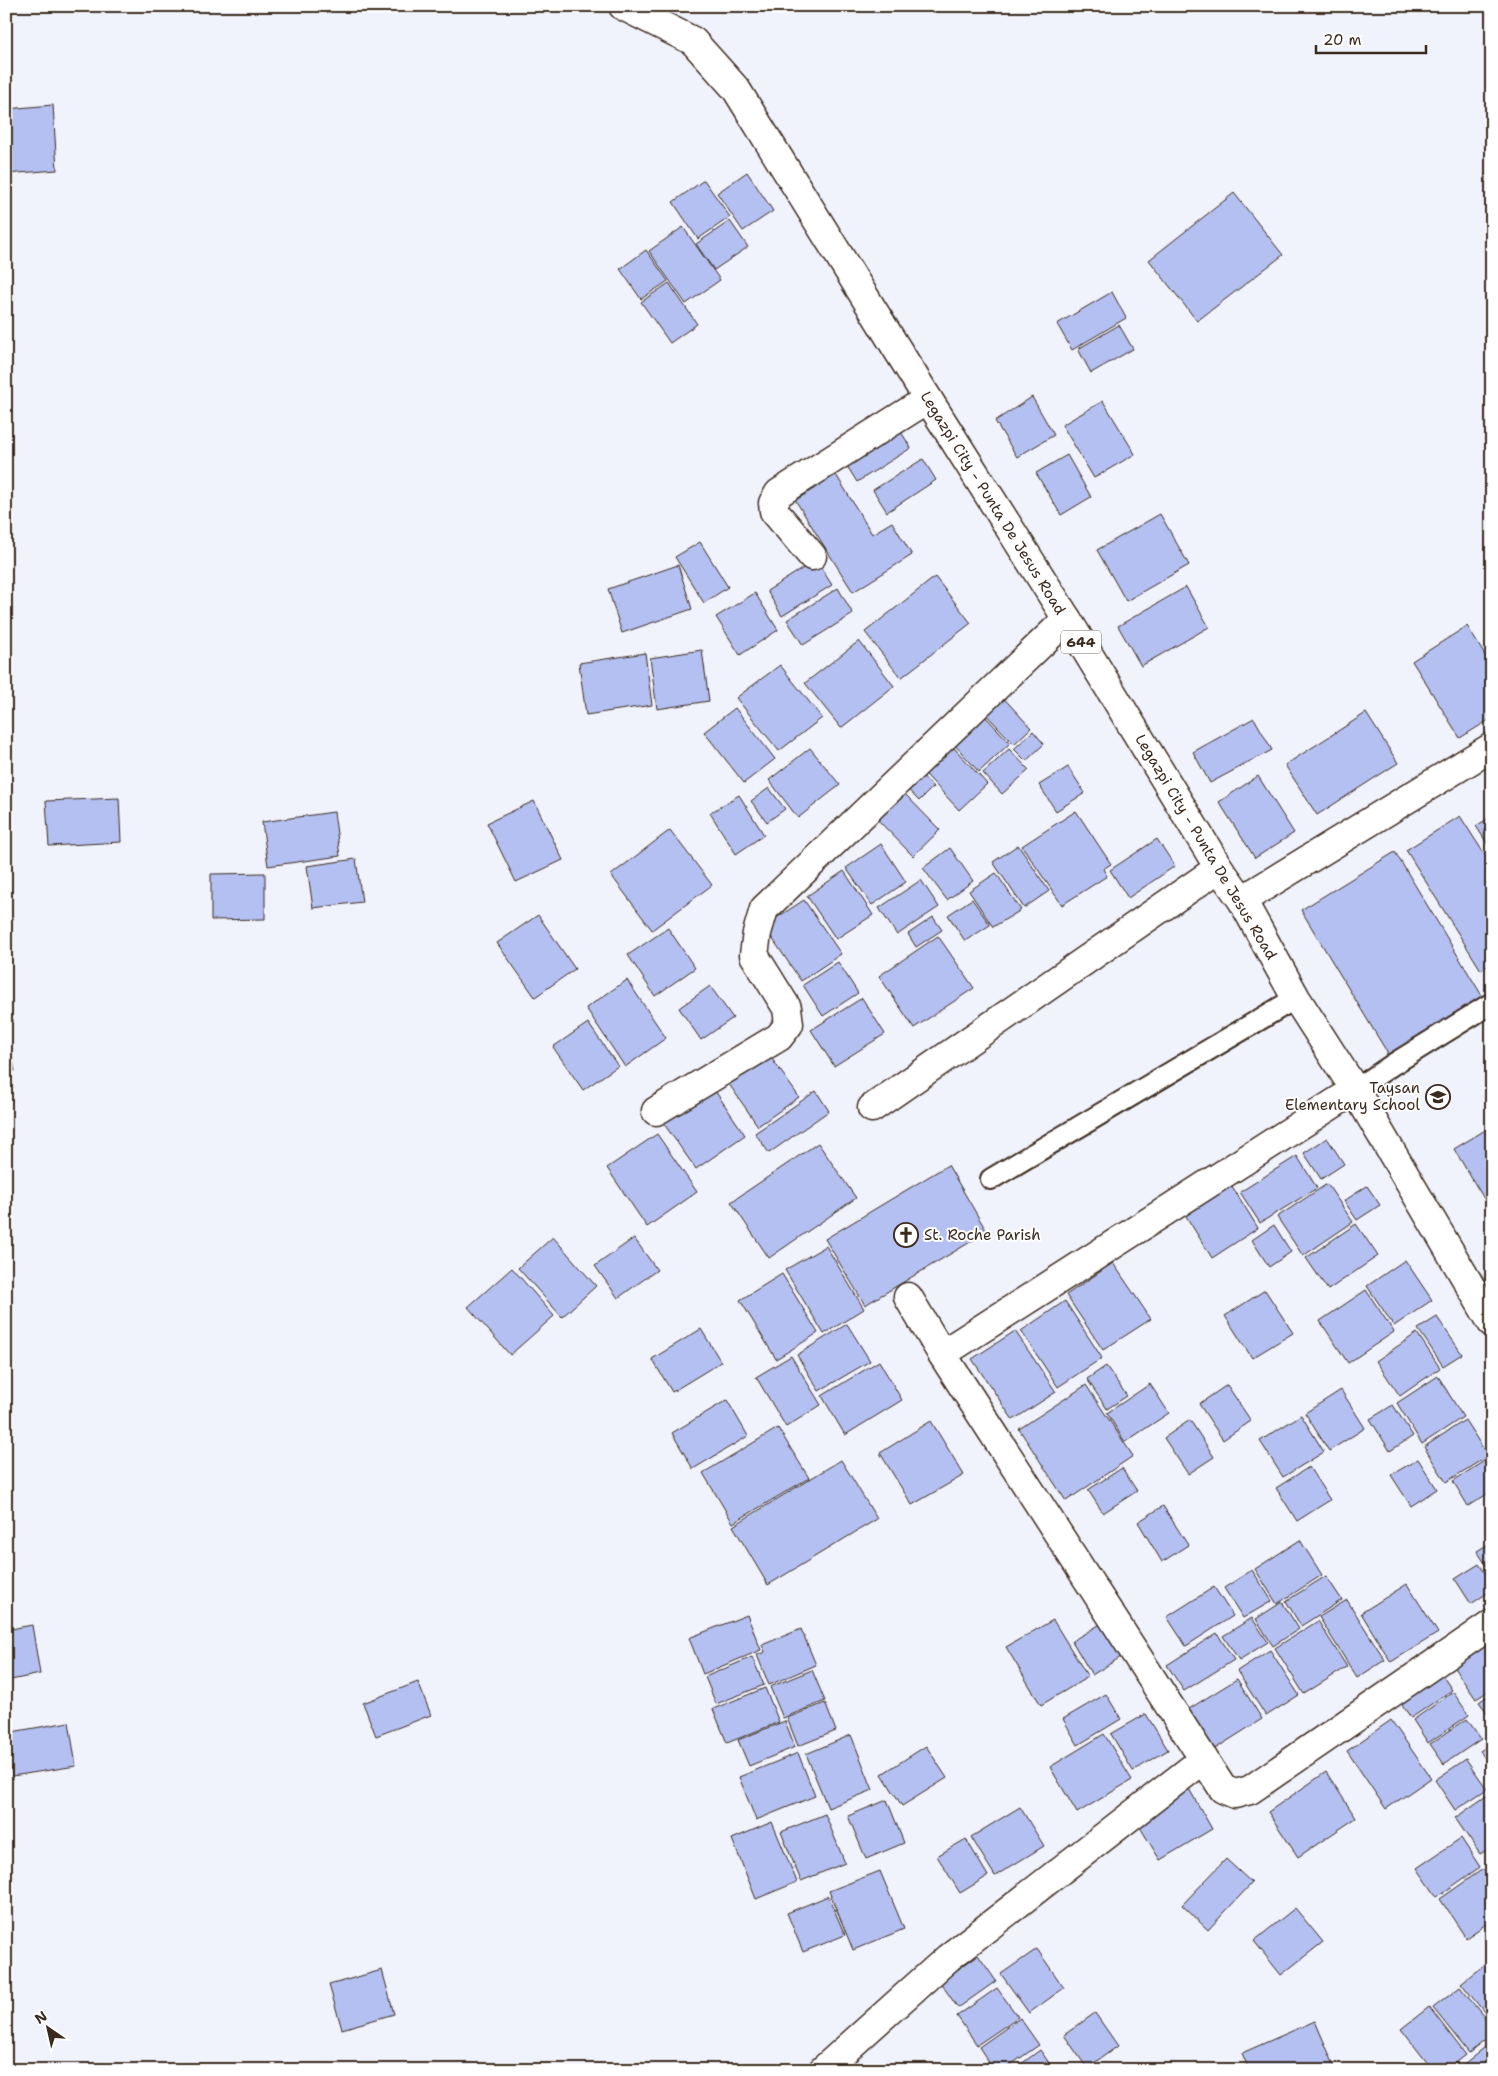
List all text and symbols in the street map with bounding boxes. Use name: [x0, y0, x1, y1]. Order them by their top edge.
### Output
scale bar: [1316, 22, 1426, 54]
text: 20 m: [1323, 30, 1362, 50]
street label: Legazpi City - Punta De Jesus Road: [916, 388, 1071, 619]
road number: 644: [1061, 630, 1101, 654]
street label: Legazpi City - Punta De Jesus Road: [1131, 731, 1282, 964]
place label: Taysan Elementary School: [1285, 1078, 1420, 1115]
school or university icon: Taysan Elementary School: [1425, 1084, 1451, 1110]
church icon: St. Roche Parish: [893, 1222, 919, 1248]
place label: St. Roche Parish: [924, 1225, 1041, 1245]
north arrow: [22, 2004, 72, 2054]
text: N: [31, 2007, 50, 2028]

